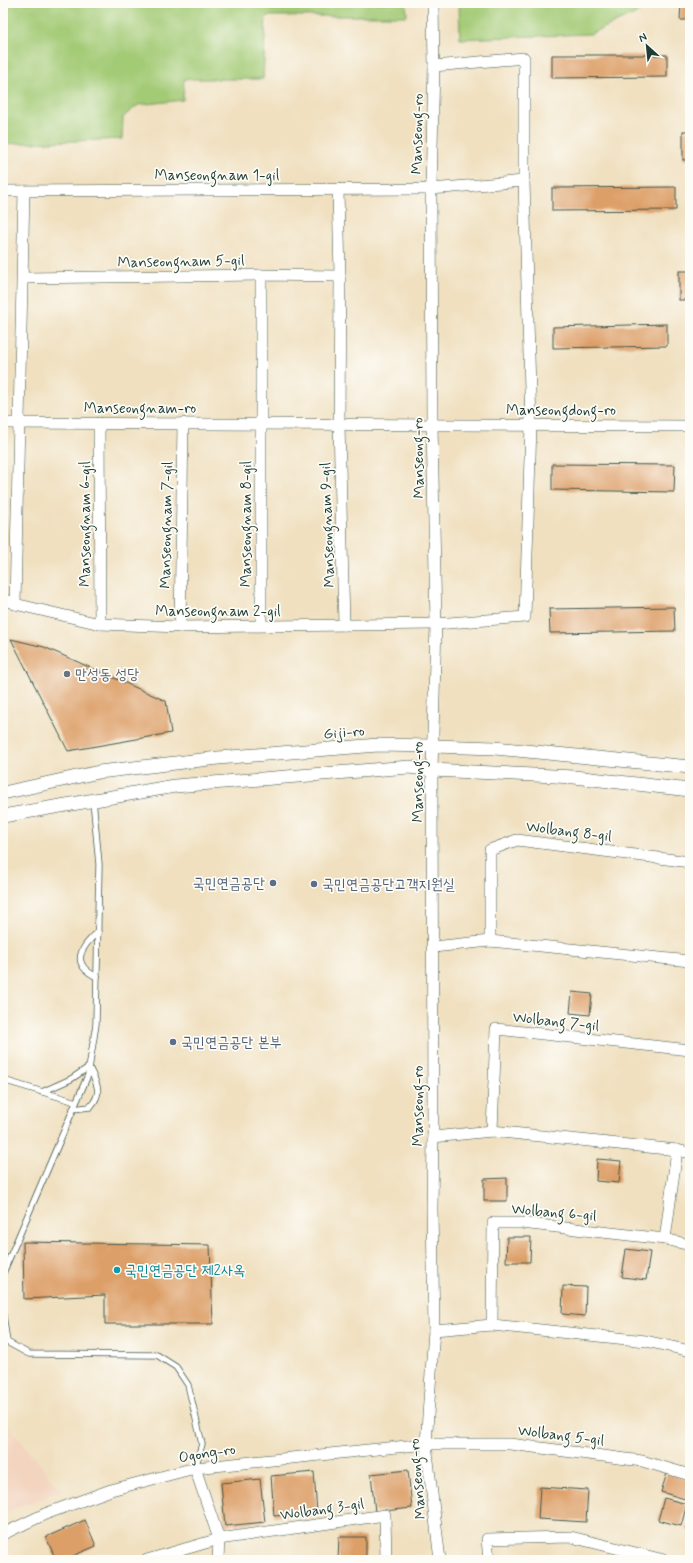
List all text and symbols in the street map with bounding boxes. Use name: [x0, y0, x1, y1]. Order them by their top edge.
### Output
north arrow: [627, 26, 667, 66]
text: N: [636, 30, 649, 46]
street label: Manseong-ro: [407, 93, 430, 175]
street label: Manseongnam 1-gil: [155, 166, 280, 187]
street label: Manseongnam 5-gil: [117, 251, 245, 274]
street label: Manseongnam-ro: [84, 399, 196, 420]
street label: Manseongdong-ro: [506, 401, 616, 422]
street label: Manseong-ro: [408, 417, 431, 499]
street label: Manseongnam 8-gil: [237, 460, 258, 587]
street label: Manseongnam 6-gil: [76, 461, 97, 587]
street label: Manseongnam 7-gil: [156, 461, 179, 589]
street label: Manseongnam 9-gil: [316, 462, 341, 588]
street label: Manseongnam 2-gil: [155, 602, 281, 623]
place label: 만성동 성당: [75, 665, 139, 685]
marker: 만성동 성당: [62, 669, 72, 679]
street label: Giji-ro: [323, 721, 366, 745]
street label: Manseong-ro: [409, 741, 430, 823]
street label: Wolbang 8-gil: [525, 817, 613, 848]
place label: 국민연금공단: [193, 874, 265, 894]
place label: 국민연금공단고객지원실: [322, 875, 455, 895]
marker: 국민연금공단: [268, 878, 278, 888]
marker: 국민연금공단고객지원실: [309, 879, 319, 889]
street label: Wolbang 7-gil: [511, 1008, 601, 1038]
place label: 국민연금공단 본부: [181, 1033, 282, 1053]
marker: 국민연금공단 본부: [168, 1037, 178, 1047]
street label: Manseong-ro: [409, 1065, 430, 1147]
street label: Wolbang 6-gil: [510, 1199, 598, 1228]
place label: 국민연금공단 제2사옥: [125, 1261, 245, 1281]
marker: 국민연금공단 제2사옥: [112, 1265, 122, 1275]
street label: Wolbang 5-gil: [516, 1421, 606, 1452]
street label: Manseong-ro: [404, 1438, 432, 1520]
street label: Ogong-ro: [177, 1440, 237, 1469]
street label: Wolbang 3-gil: [279, 1494, 366, 1527]

